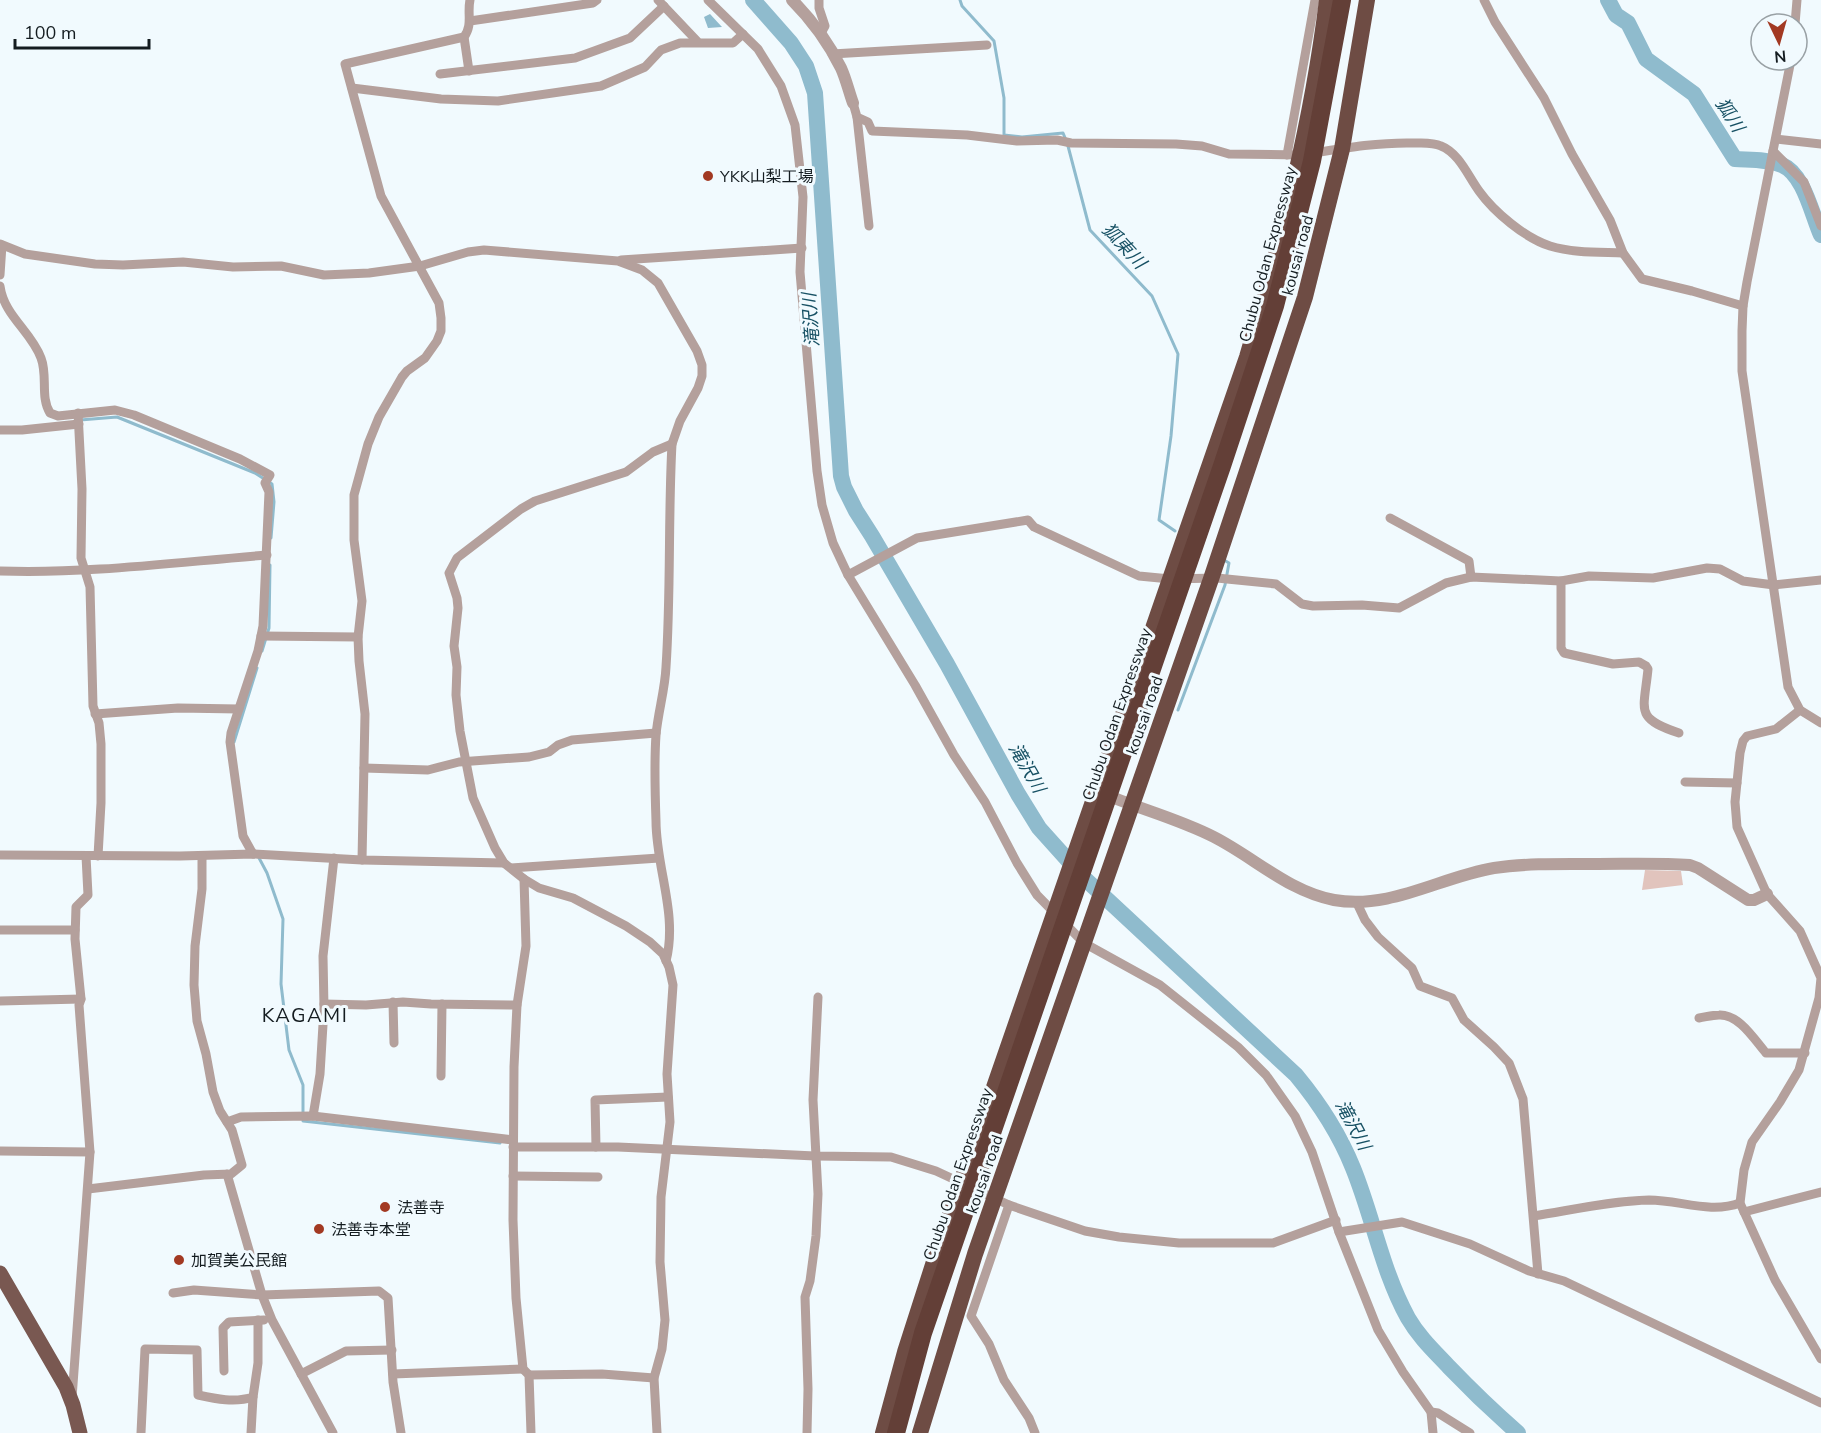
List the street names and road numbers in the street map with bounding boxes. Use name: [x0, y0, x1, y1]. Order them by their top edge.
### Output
street label: Chubu Odan Expressway: [1234, 163, 1302, 344]
street label: kousai road: [1277, 213, 1319, 298]
street label: Chubu Odan Expressway: [1077, 625, 1157, 803]
street label: kousai road: [1121, 673, 1169, 758]
street label: Chubu Odan Expressway: [918, 1085, 998, 1263]
street label: kousai road: [961, 1132, 1009, 1217]

